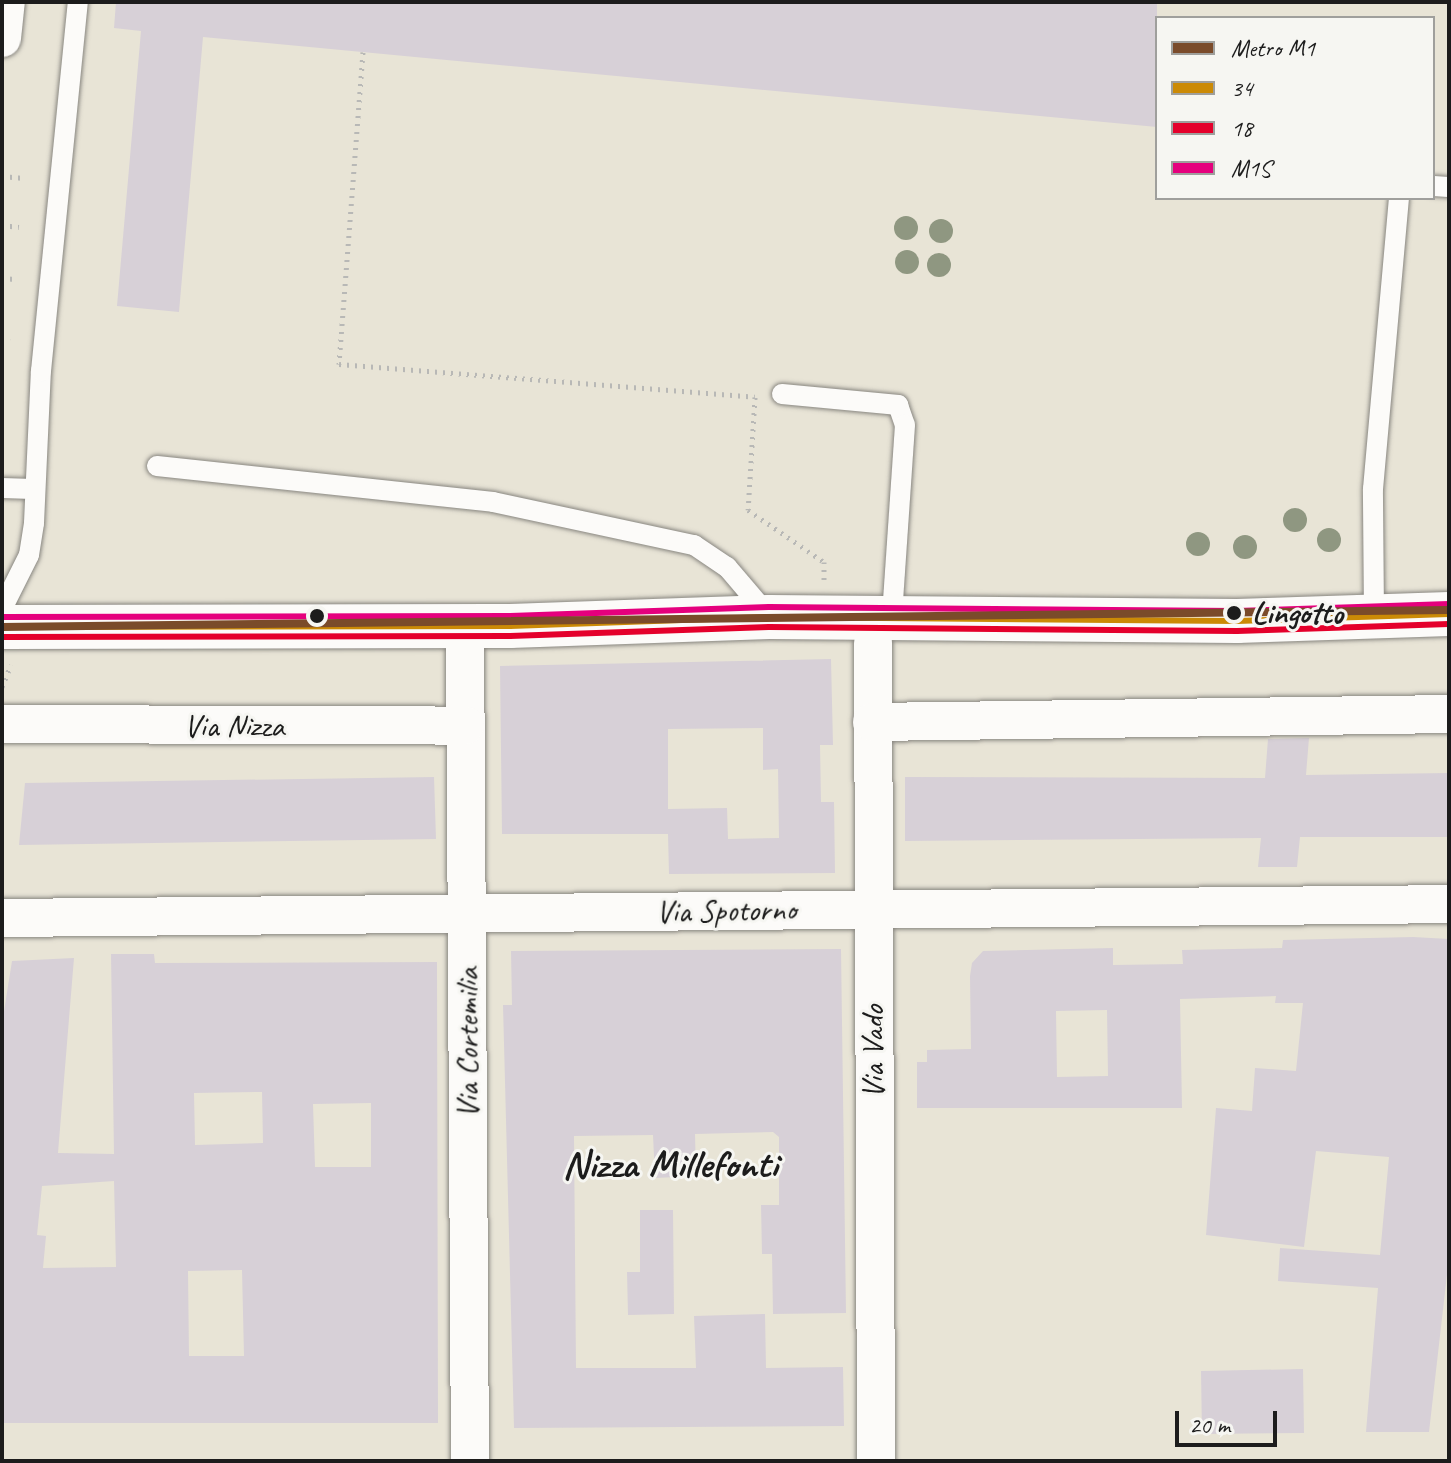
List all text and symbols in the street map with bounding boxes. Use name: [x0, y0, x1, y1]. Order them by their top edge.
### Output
legend: [1155, 16, 1435, 200]
text: Metro M1: [1231, 33, 1315, 63]
text: 34: [1231, 73, 1253, 103]
text: 18: [1231, 113, 1253, 143]
text: M1S: [1231, 153, 1271, 183]
place label: Lingotto: [1252, 594, 1343, 632]
marker: Lingotto: [1223, 602, 1245, 624]
unlabelled marker: [309, 608, 325, 624]
street label: Via Nizza: [183, 707, 285, 745]
street label: Via Spotorno: [656, 891, 796, 931]
street label: Via Cortemilia: [449, 968, 487, 1118]
street label: Via Vado: [854, 1005, 892, 1099]
district label: Nizza Millefonti: [562, 1140, 778, 1188]
scale bar: [1179, 1395, 1281, 1445]
text: 20 m: [1189, 1410, 1230, 1440]

